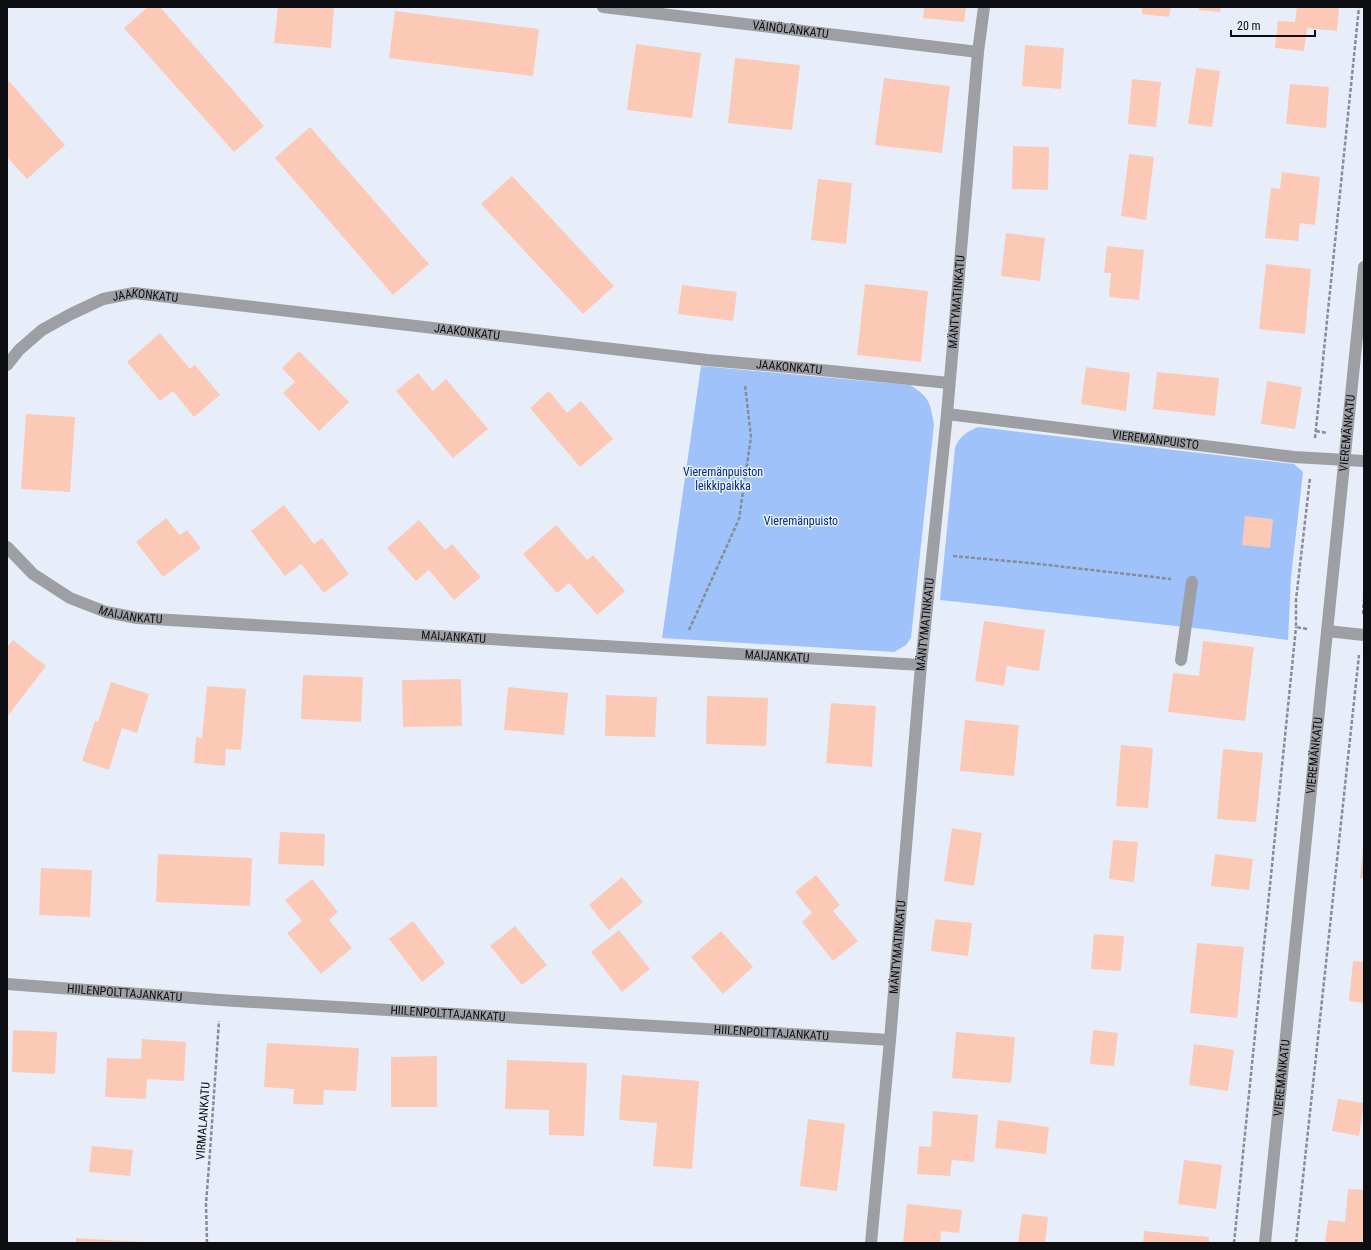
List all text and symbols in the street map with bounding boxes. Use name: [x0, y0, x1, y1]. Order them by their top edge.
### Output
scale bar: [1231, 12, 1315, 38]
street label: VÄINÖLÄNKATU: [752, 18, 830, 41]
text: 20 m: [1237, 19, 1261, 33]
street label: MÄNTYMATINKATU: [945, 254, 968, 349]
street label: JAAKONKATU: [111, 286, 179, 305]
street label: JAAKONKATU: [433, 321, 501, 343]
street label: JAAKONKATU: [755, 357, 823, 377]
street label: VIEREMÄNKATU: [1336, 394, 1358, 472]
street label: VIEREMÄNPUISTO: [1111, 427, 1200, 452]
park label: Vieremänpuiston leikkipaikka: [683, 465, 763, 493]
park label: Vieremänpuisto: [764, 514, 838, 528]
street label: MÄNTYMATINKATU: [913, 577, 937, 672]
street label: MAIJANKATU: [96, 603, 163, 627]
street label: MAIJANKATU: [421, 628, 487, 646]
street label: MAIJANKATU: [744, 647, 810, 665]
street label: VIEREMÄNKATU: [1304, 716, 1325, 795]
street label: MÄNTYMATINKATU: [887, 900, 909, 995]
street label: HIILENPOLTTAJANKATU: [67, 982, 183, 1004]
street label: HIILENPOLTTAJANKATU: [390, 1003, 506, 1024]
street label: HIILENPOLTTAJANKATU: [713, 1022, 830, 1043]
street label: VIEREMÄNKATU: [1271, 1038, 1293, 1117]
street label: VIRMALANKATU: [193, 1081, 213, 1160]

